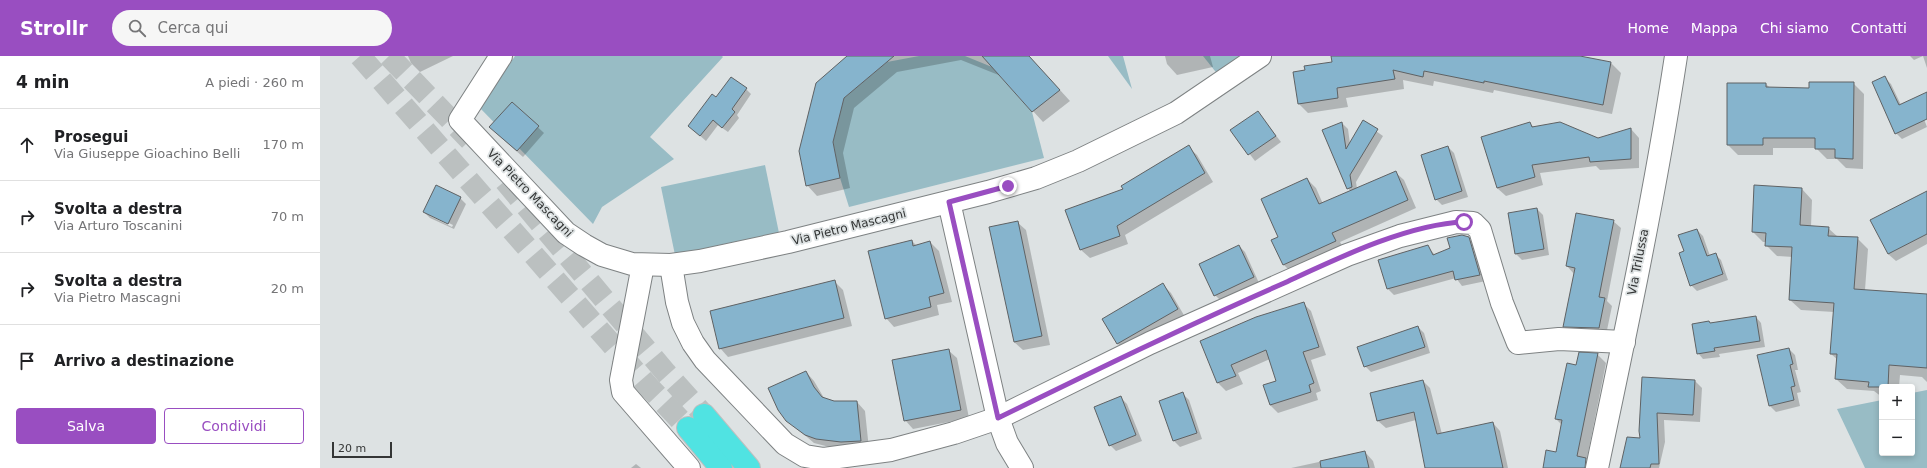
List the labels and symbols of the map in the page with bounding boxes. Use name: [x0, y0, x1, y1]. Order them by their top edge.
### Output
street label: Via Pietro Mascagni: [484, 146, 576, 240]
route end: [999, 177, 1017, 195]
street label: Via Pietro Mascagni: [790, 206, 908, 248]
route start: [1455, 213, 1473, 231]
street label: Via Trilussa: [1625, 228, 1651, 296]
scale bar: [332, 440, 392, 459]

